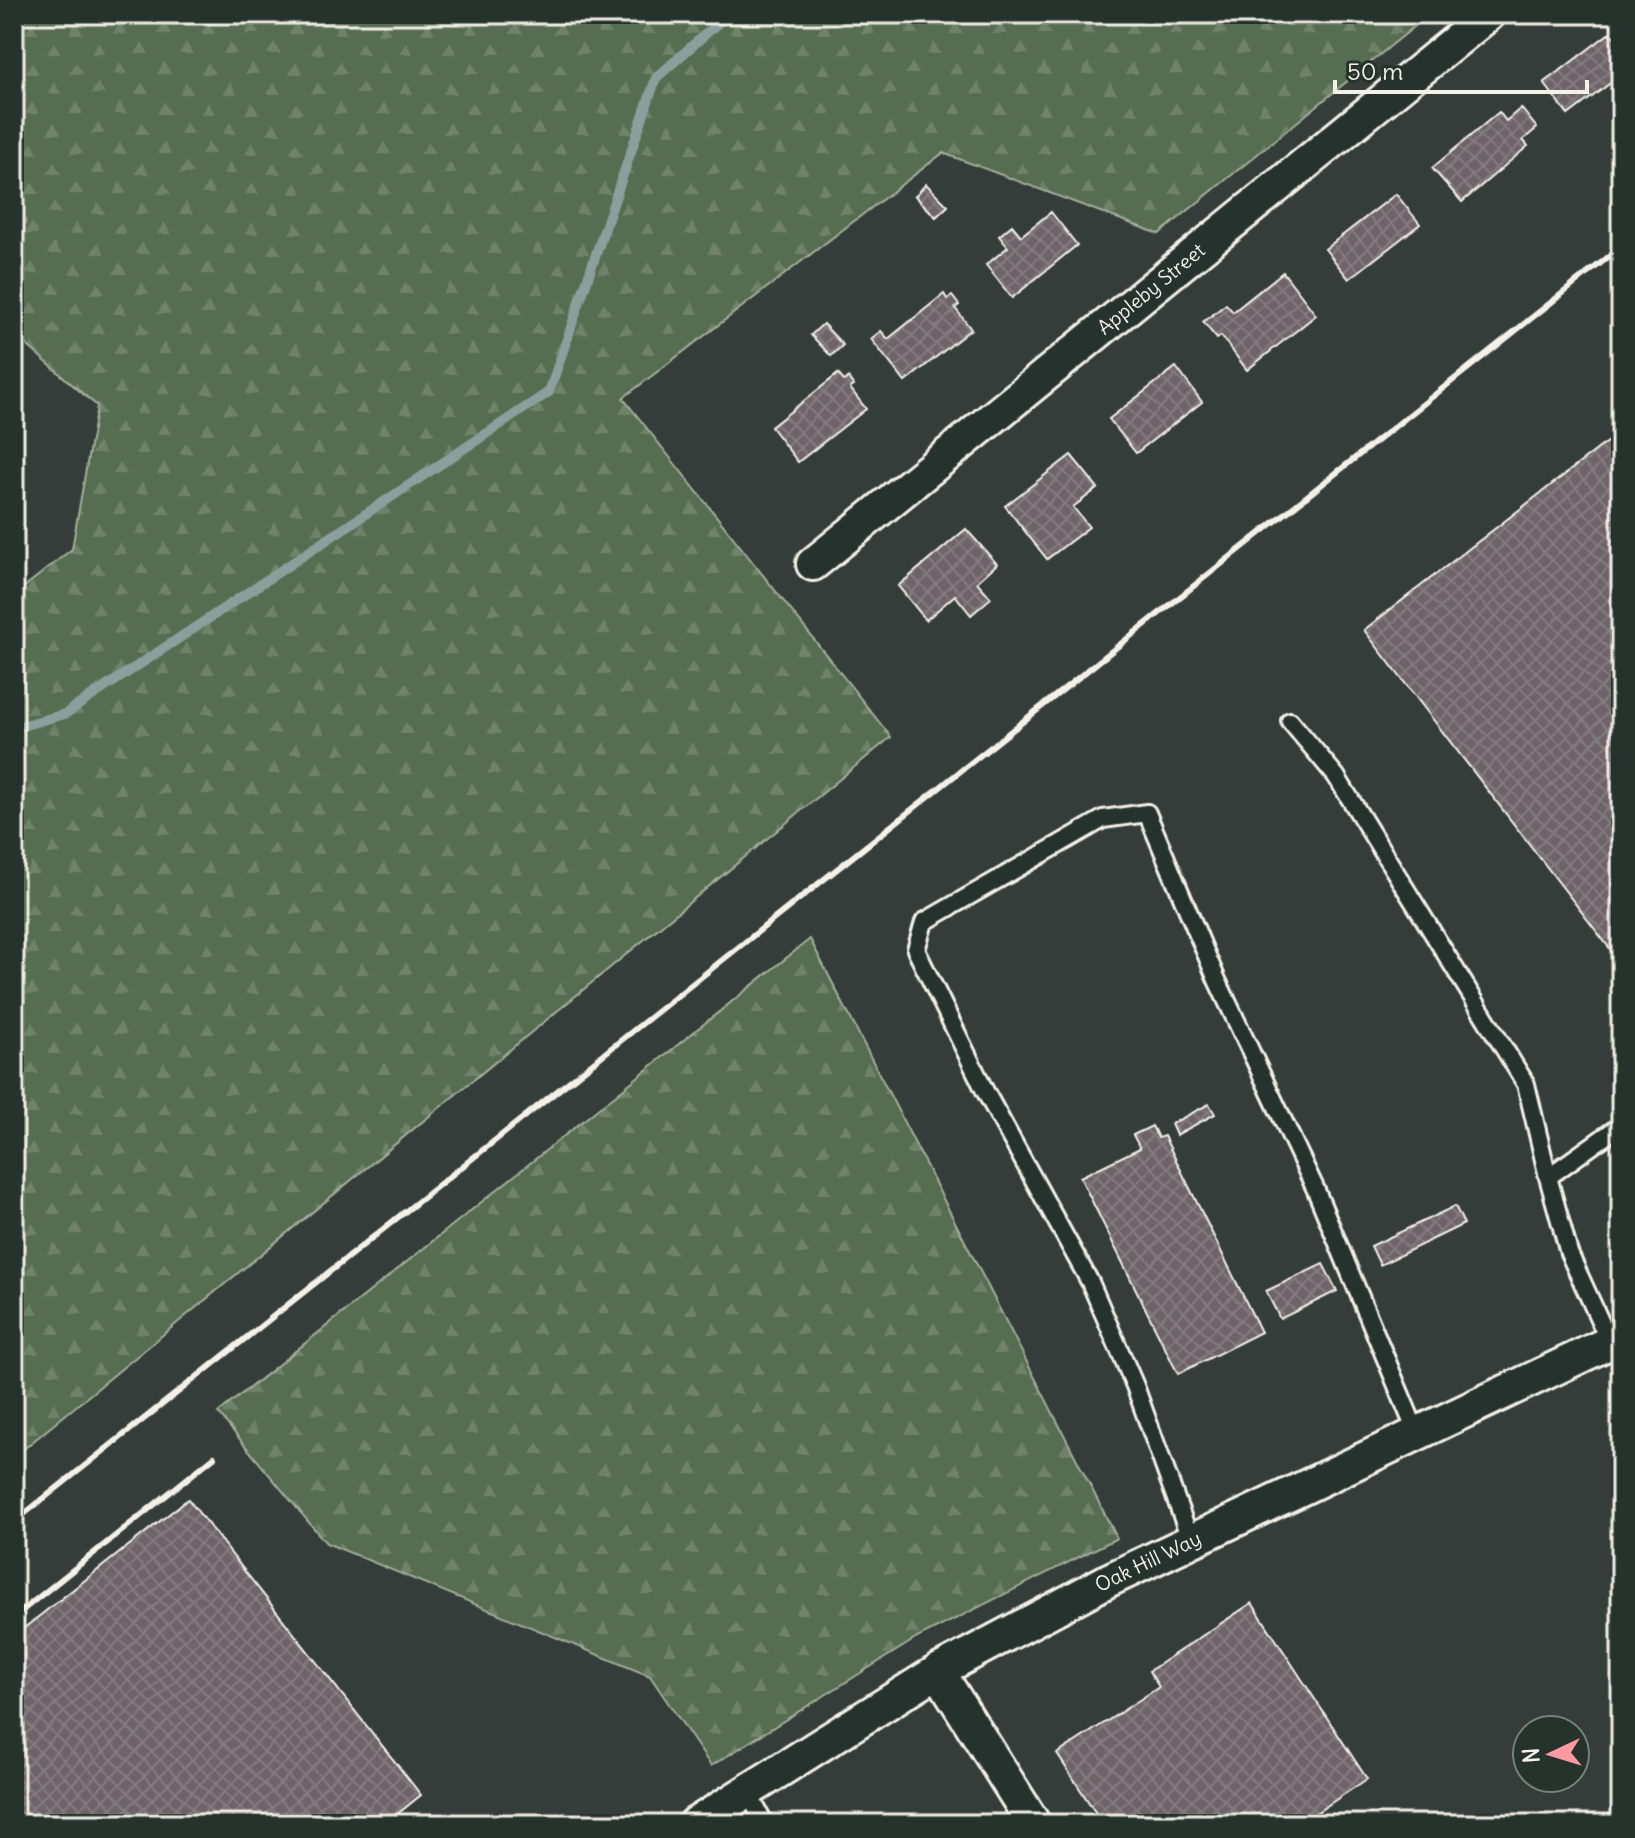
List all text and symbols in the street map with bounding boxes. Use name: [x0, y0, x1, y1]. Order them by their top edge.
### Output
scale bar: [1335, 44, 1587, 94]
text: 50 m: [1347, 56, 1403, 86]
street label: Appleby Street: [1092, 237, 1210, 340]
street label: Oak Hill Way: [1090, 1525, 1205, 1597]
north arrow: [1511, 1714, 1591, 1794]
text: N: [1517, 1747, 1546, 1764]

